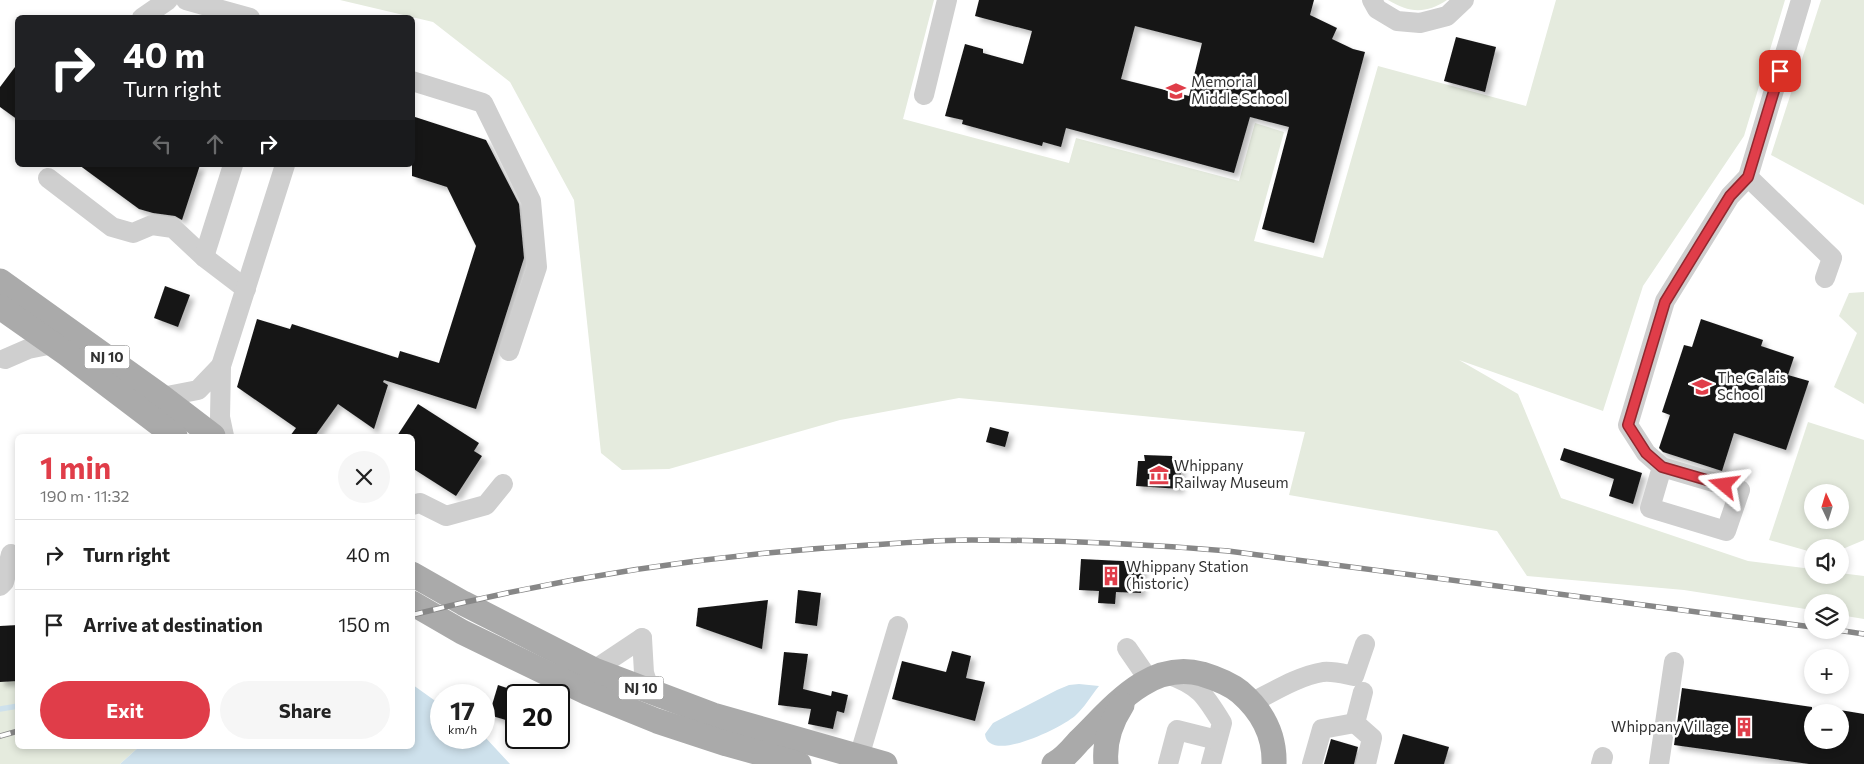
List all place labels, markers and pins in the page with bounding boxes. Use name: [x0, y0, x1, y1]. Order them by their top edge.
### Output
pin: [1759, 50, 1801, 92]
place label: Memorial Middle School: [1191, 72, 1288, 107]
school or university icon: Memorial Middle School: [1165, 80, 1187, 102]
place label: The Calais School: [1717, 368, 1787, 403]
school or university icon: The Calais School: [1691, 376, 1713, 398]
place label: Whippany Railway Museum: [1174, 456, 1289, 491]
museum icon: Whippany Railway Museum: [1148, 464, 1170, 486]
place label: Whippany Station (historic): [1126, 557, 1249, 592]
building icon: Whippany Station (historic): [1100, 565, 1122, 587]
building icon: Whippany Village: [1733, 716, 1755, 738]
place label: Whippany Village: [1611, 717, 1729, 735]

